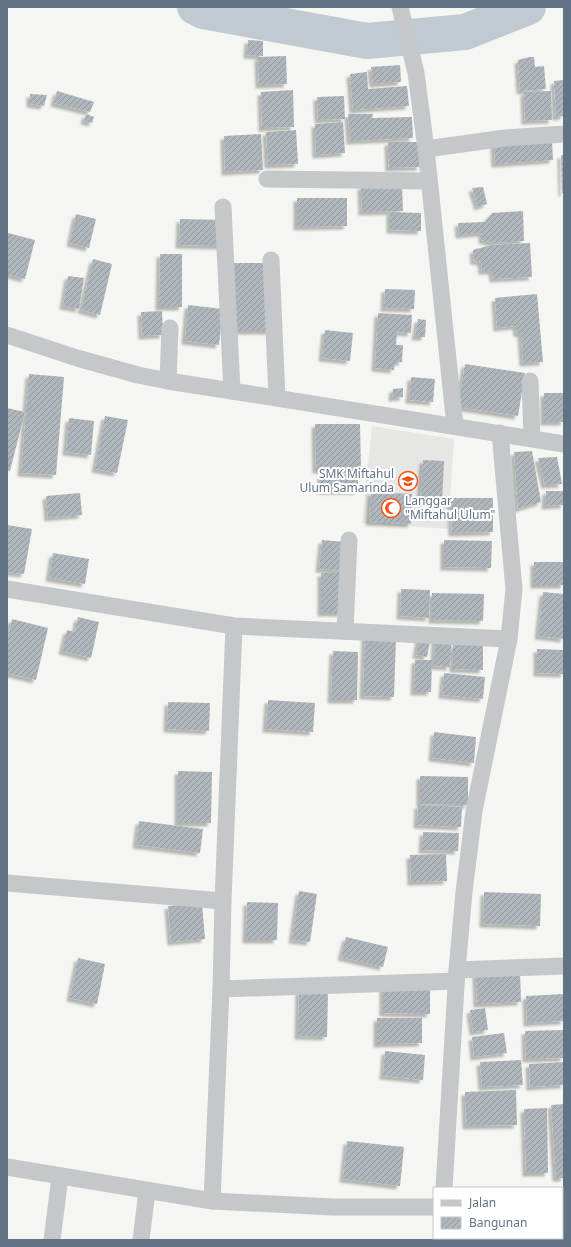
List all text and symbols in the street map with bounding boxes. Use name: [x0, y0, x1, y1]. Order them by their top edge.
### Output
place label: SMK Miftahul Ulum Samarinda: [300, 465, 394, 496]
school or university icon: SMK Miftahul Ulum Samarinda: [397, 470, 419, 492]
place label: Langgar "Miftahul Ulum": [405, 492, 496, 523]
mosque icon: Langgar "Miftahul Ulum": [380, 497, 402, 519]
legend: [433, 1187, 563, 1239]
text: Jalan: [468, 1194, 496, 1211]
text: Bangunan: [469, 1214, 527, 1231]

